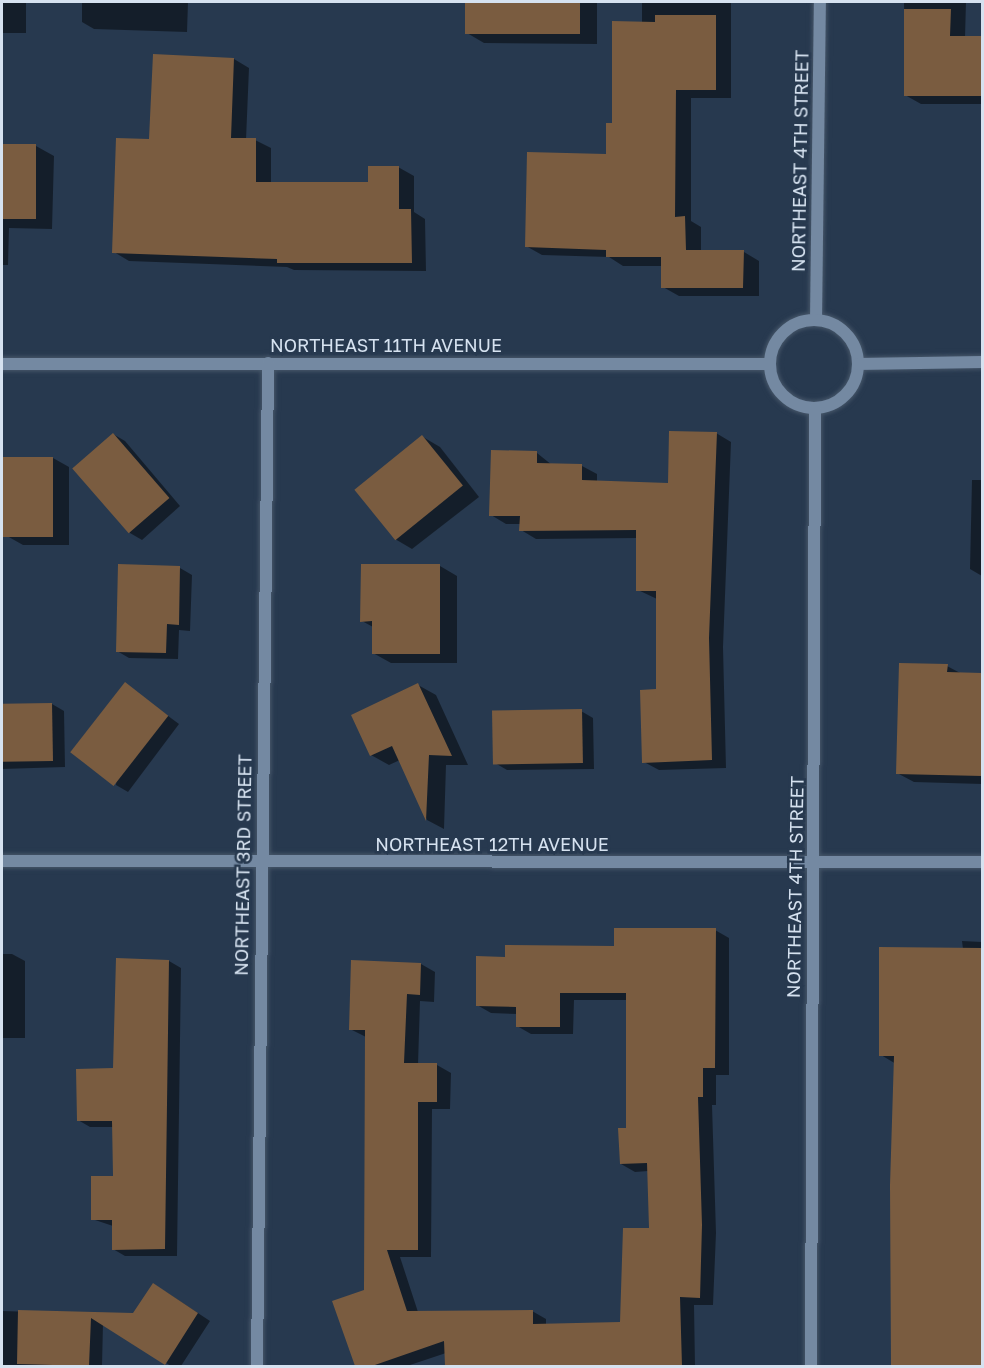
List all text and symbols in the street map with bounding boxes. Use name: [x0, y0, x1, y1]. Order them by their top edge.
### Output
street label: NORTHEAST 4TH STREET: [787, 50, 813, 272]
street label: NORTHEAST 11TH AVENUE: [270, 334, 502, 356]
street label: NORTHEAST 3RD STREET: [230, 754, 256, 976]
street label: NORTHEAST 4TH STREET: [782, 776, 808, 998]
street label: NORTHEAST 12TH AVENUE: [375, 833, 609, 855]

